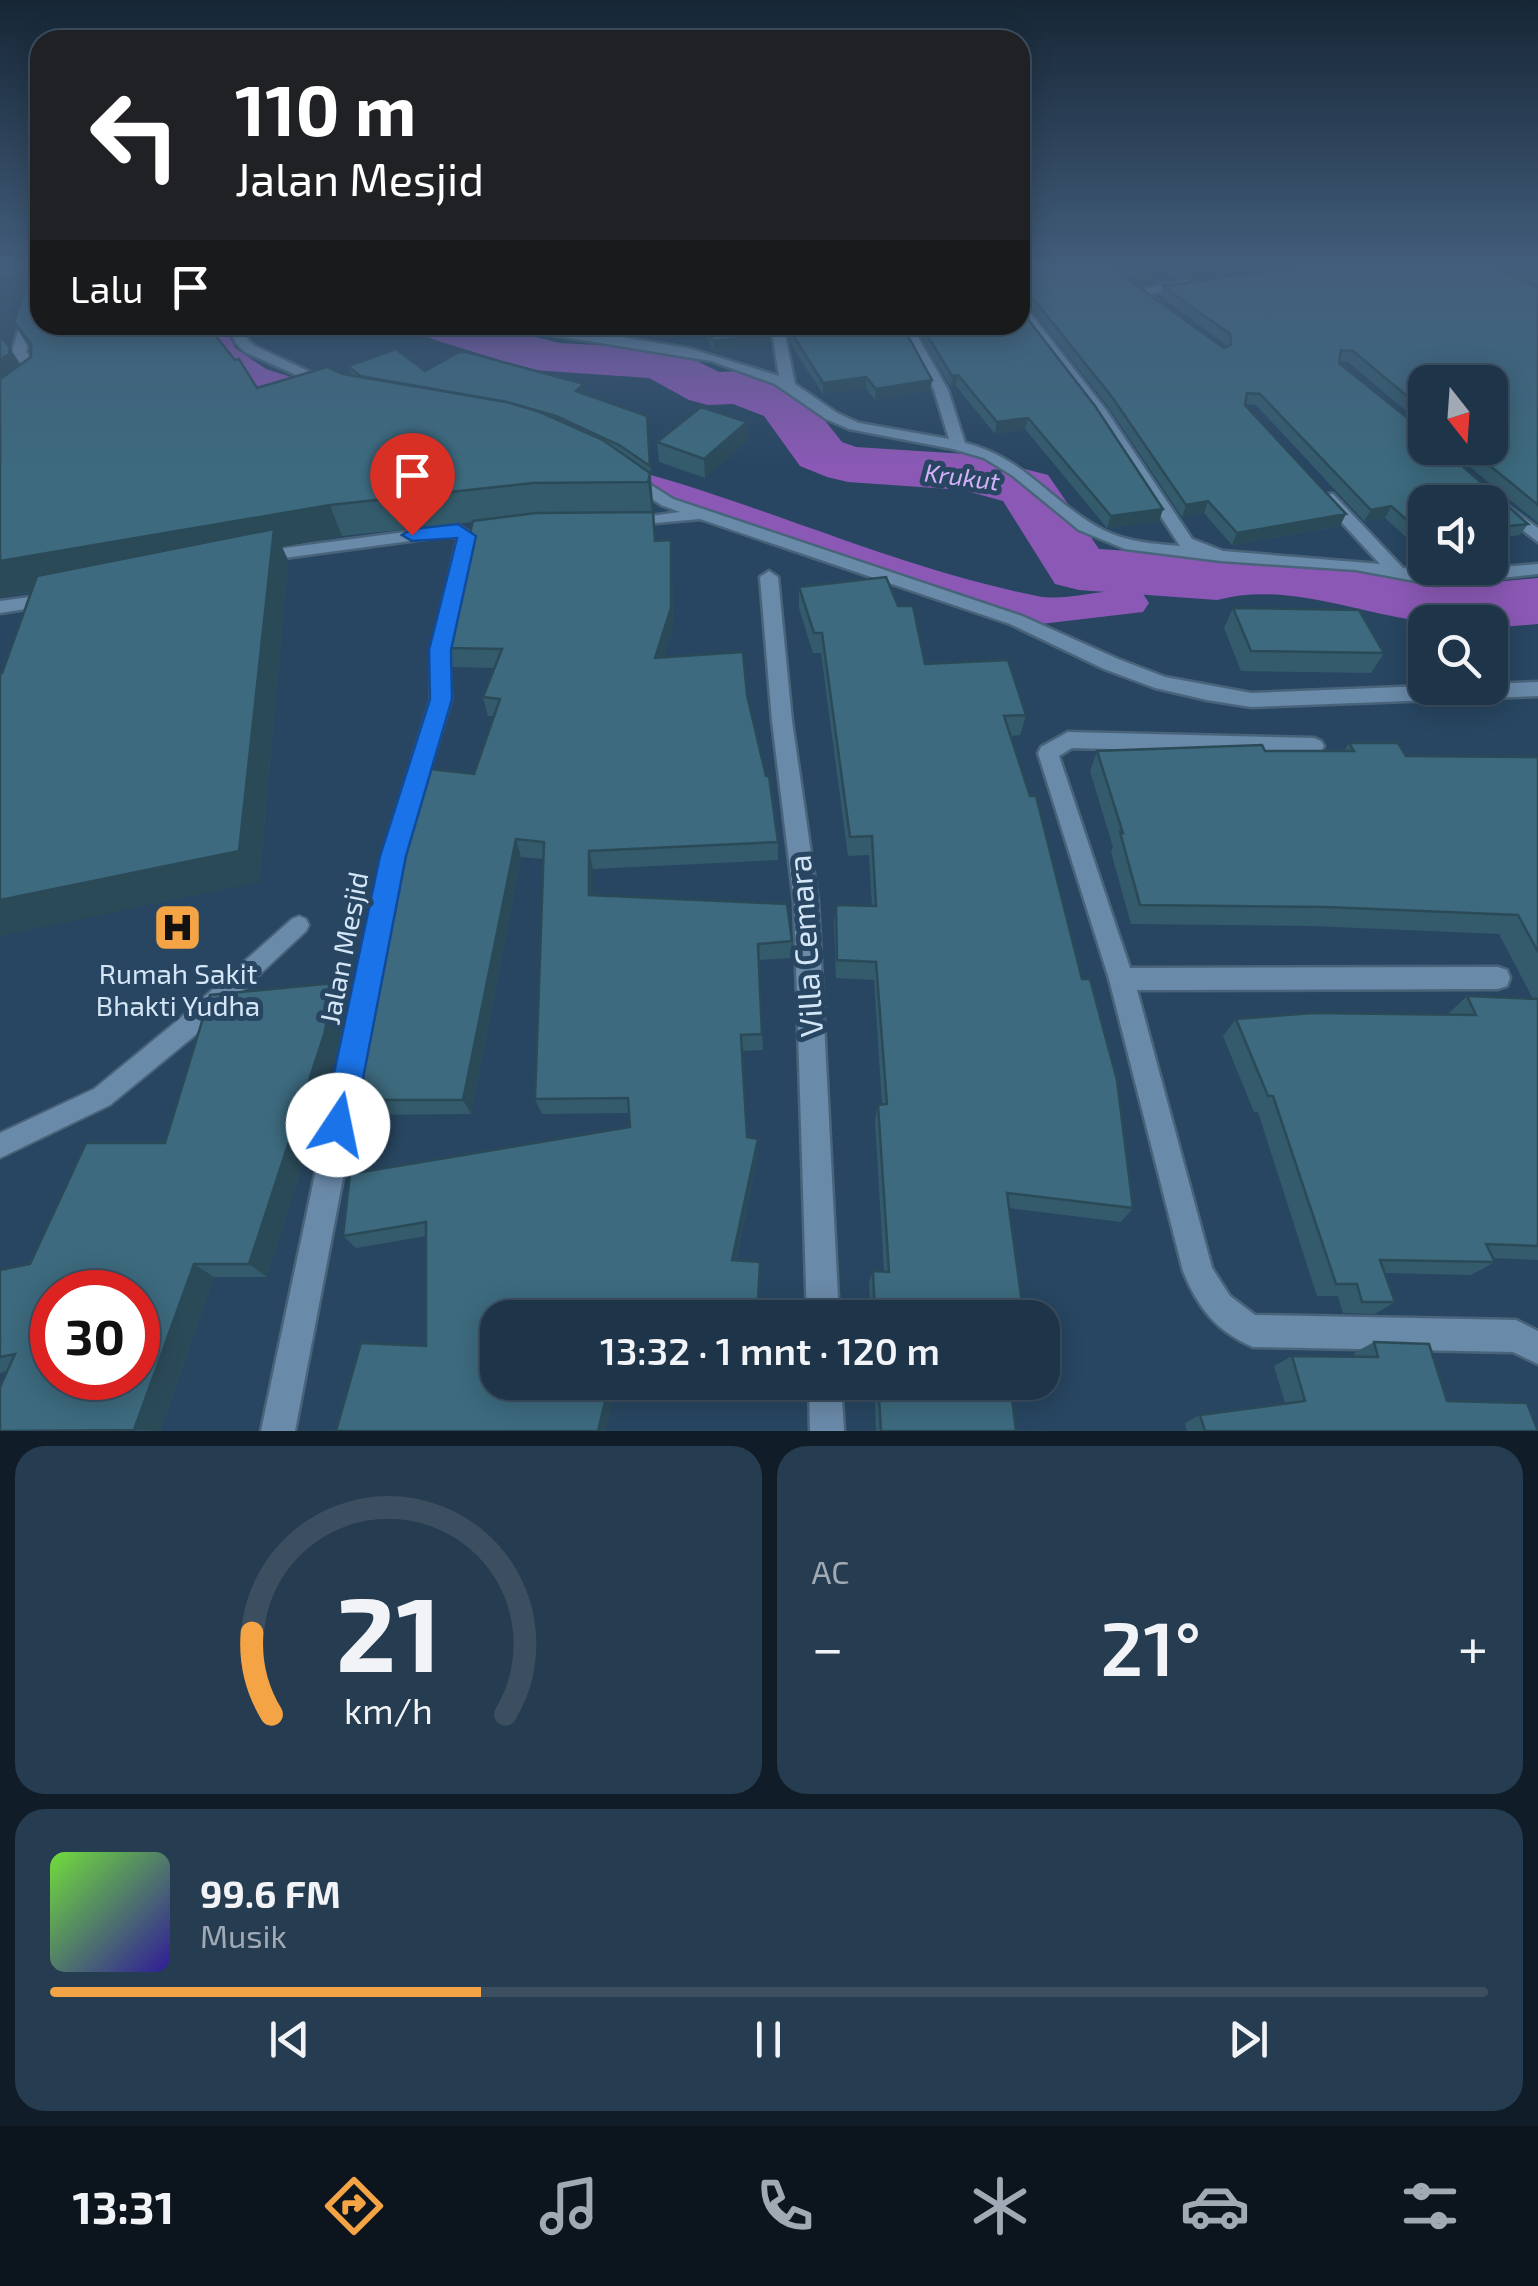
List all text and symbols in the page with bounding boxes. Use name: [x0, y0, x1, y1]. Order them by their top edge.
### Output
text: 110 m: [235, 66, 416, 150]
icon: left: [70, 70, 200, 200]
text: Jalan Mesjid: [235, 151, 484, 205]
icon: arrive: [163, 260, 218, 315]
text: Lalu: [70, 265, 143, 311]
north arrow: [1408, 365, 1508, 465]
map controls: [1408, 365, 1508, 705]
pin: [370, 433, 455, 536]
icon: arrive: [385, 448, 440, 503]
water label: Krukut: [923, 457, 1002, 496]
button: sound: [1408, 485, 1508, 585]
button: search: [1408, 605, 1508, 705]
street label: Villa Cemara: [779, 854, 829, 1039]
street label: Jalan Mesjid: [312, 869, 374, 1027]
hospital icon: Rumah Sakit Bhakti Yudha: [152, 901, 204, 953]
place label: Rumah Sakit Bhakti Yudha: [96, 956, 260, 1022]
position arrow: [286, 1073, 390, 1177]
speed limit sign: 30: [30, 1270, 160, 1400]
text: 13:32 · 1 mnt · 120 m: [600, 1327, 940, 1373]
text: AC: [812, 1552, 850, 1590]
text: 21: [336, 1568, 441, 1693]
text: 21°: [1100, 1601, 1201, 1691]
text: −: [812, 1613, 844, 1679]
text: +: [1458, 1613, 1488, 1679]
text: km/h: [344, 1688, 433, 1731]
text: 99.6 FM: [200, 1870, 341, 1916]
text: Musik: [200, 1916, 287, 1954]
icon: previous: [262, 2012, 317, 2067]
icon: pause: [741, 2012, 796, 2067]
icon: next: [1221, 2012, 1276, 2067]
icon: directions: [319, 2171, 389, 2241]
icon: music: [534, 2171, 604, 2241]
icon: phone: [750, 2171, 820, 2241]
icon: climate: [965, 2171, 1035, 2241]
icon: car: [1180, 2171, 1250, 2241]
icon: filters: [1395, 2171, 1465, 2241]
text: 13:31: [73, 2179, 174, 2233]

